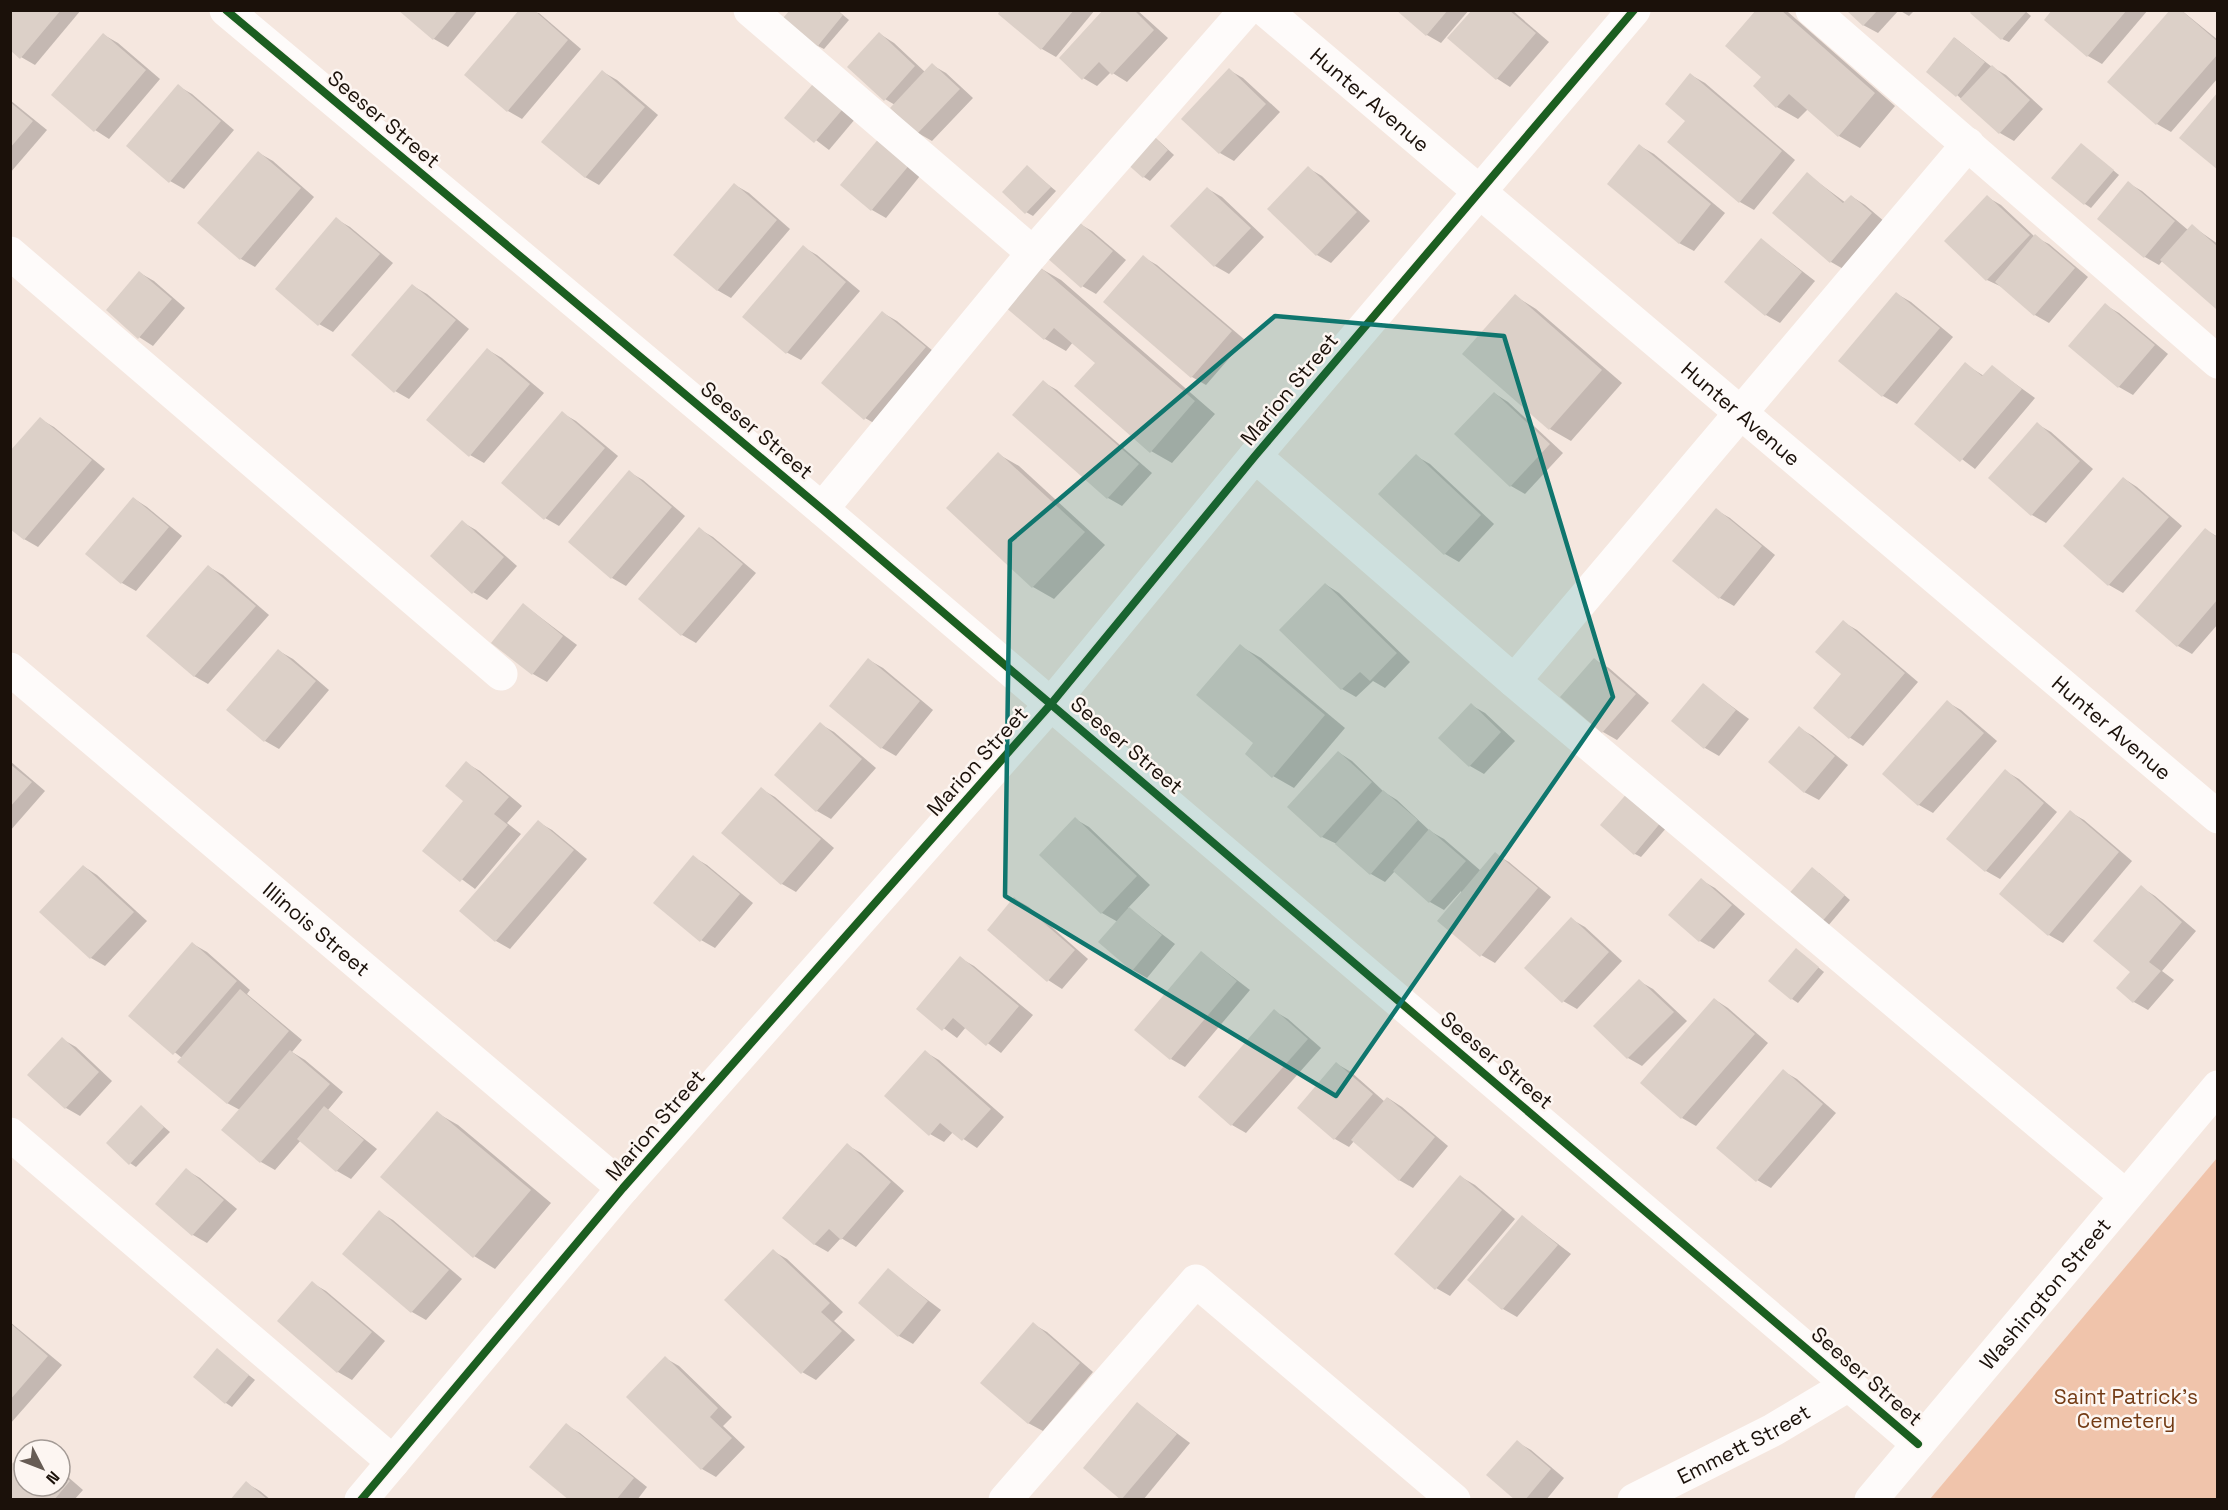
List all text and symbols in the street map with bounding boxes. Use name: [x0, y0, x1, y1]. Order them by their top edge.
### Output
street label: Hunter Avenue: [1305, 41, 1436, 157]
street label: Seeser Street: [322, 64, 446, 174]
street label: Marion Street: [1234, 327, 1344, 451]
street label: Hunter Avenue: [1676, 355, 1806, 471]
street label: Seeser Street: [695, 375, 819, 485]
street label: Hunter Avenue: [2047, 669, 2177, 786]
street label: Seeser Street: [1065, 690, 1189, 800]
street label: Marion Street: [921, 700, 1033, 822]
street label: Illinois Street: [258, 876, 376, 982]
street label: Seeser Street: [1435, 1005, 1559, 1115]
street label: Marion Street: [599, 1064, 711, 1186]
street label: Washington Street: [1973, 1212, 2116, 1375]
street label: Seeser Street: [1806, 1320, 1928, 1432]
park label: Saint Patrick's Cemetery: [2054, 1383, 2198, 1434]
street label: Emmett Street: [1672, 1398, 1815, 1490]
north arrow: [12, 1438, 72, 1498]
text: N: [41, 1467, 64, 1489]

